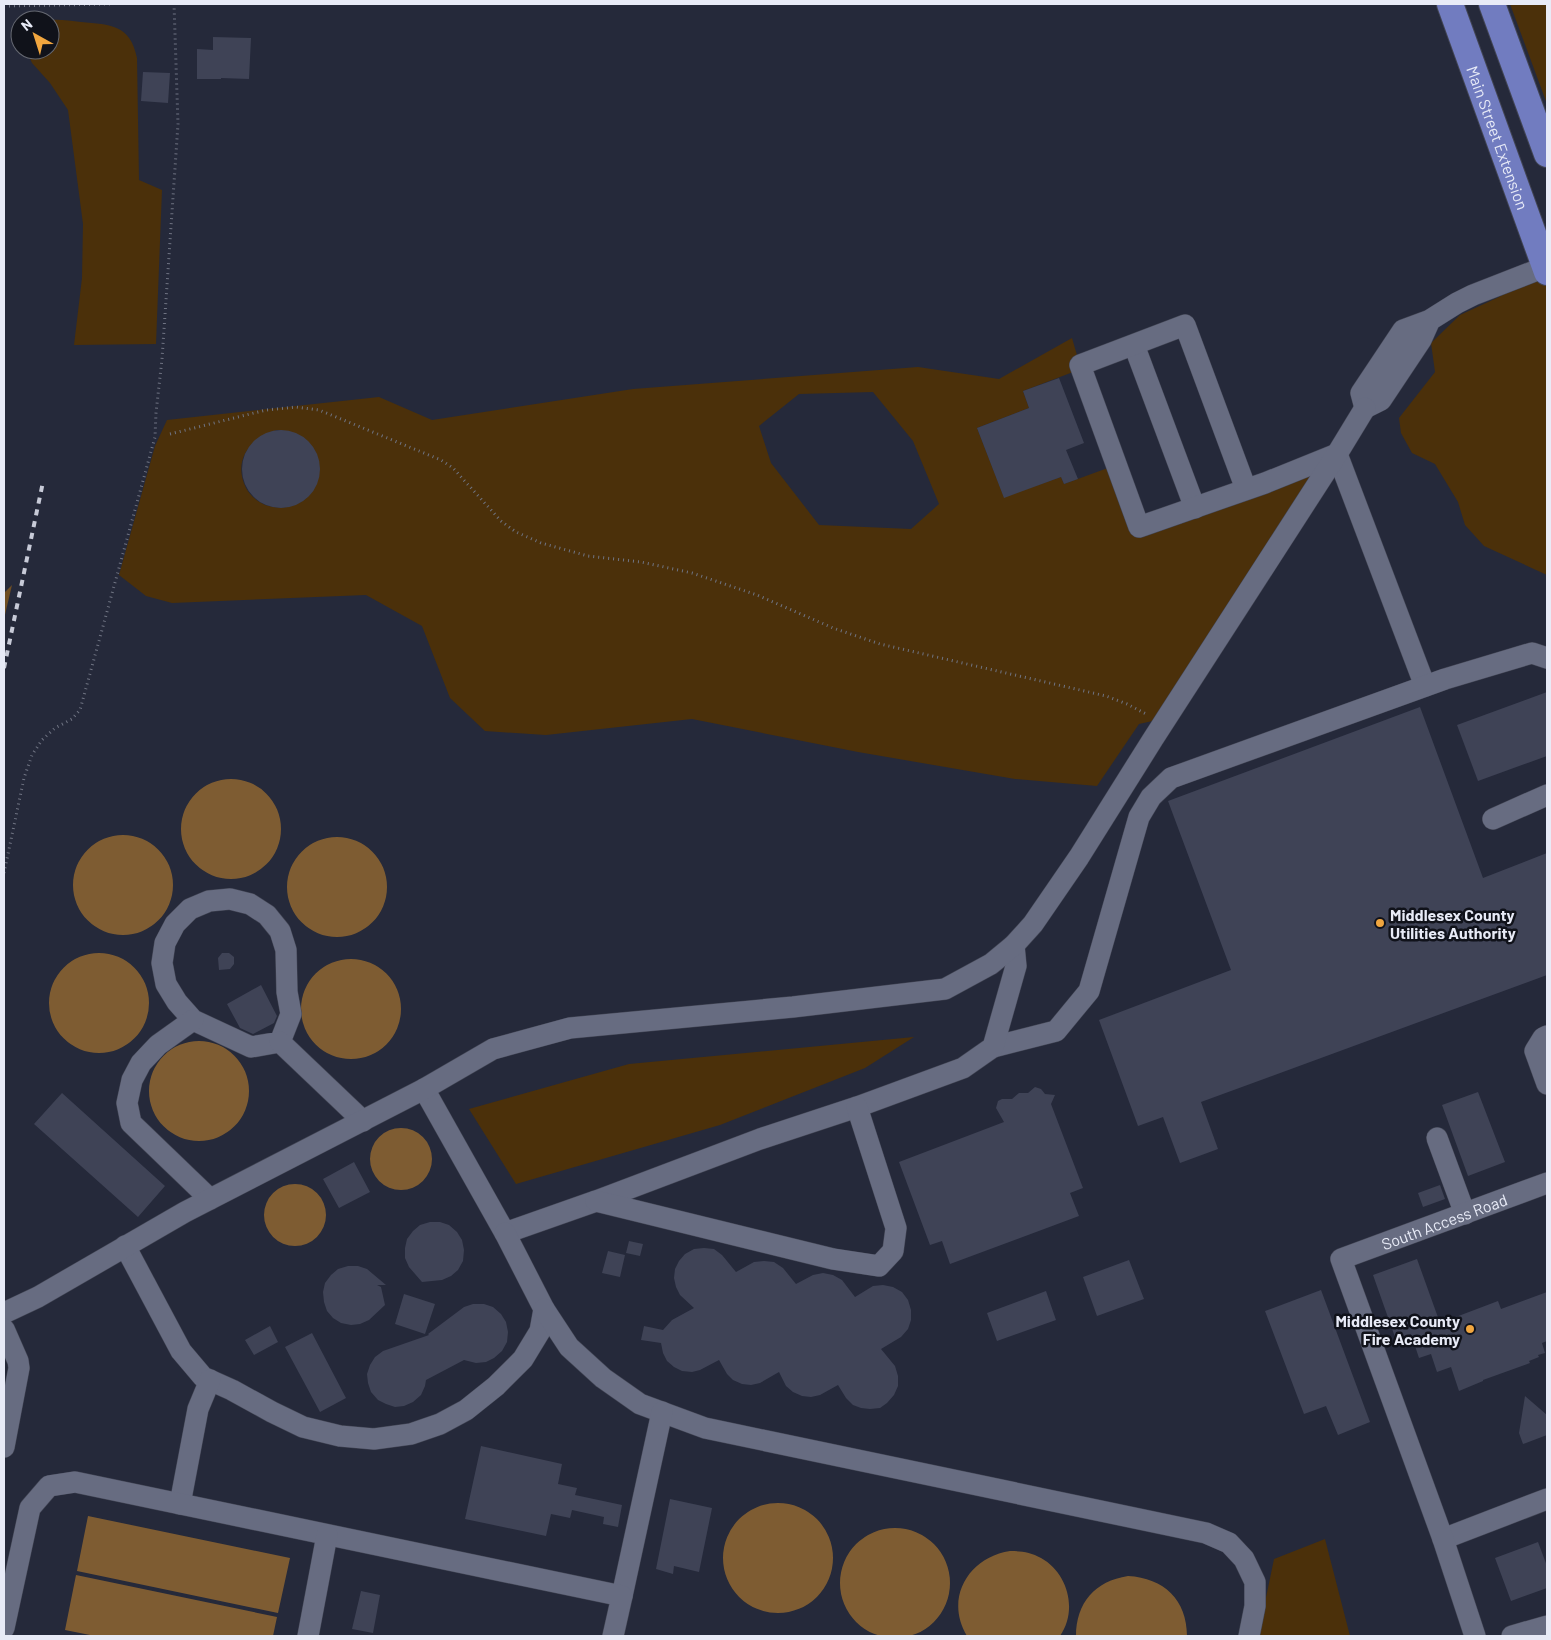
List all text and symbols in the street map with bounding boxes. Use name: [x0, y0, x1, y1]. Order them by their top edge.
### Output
north arrow: [10, 10, 60, 60]
text: N: [18, 15, 35, 34]
street label: Main Street Extension: [1464, 63, 1533, 212]
place label: Middlesex County Utilities Authority: [1390, 905, 1516, 942]
marker: Middlesex County Utilities Authority: [1374, 917, 1386, 929]
street label: South Access Road: [1379, 1189, 1510, 1253]
place label: Middlesex County Fire Academy: [1335, 1311, 1460, 1348]
marker: Middlesex County Fire Academy: [1464, 1323, 1476, 1335]

